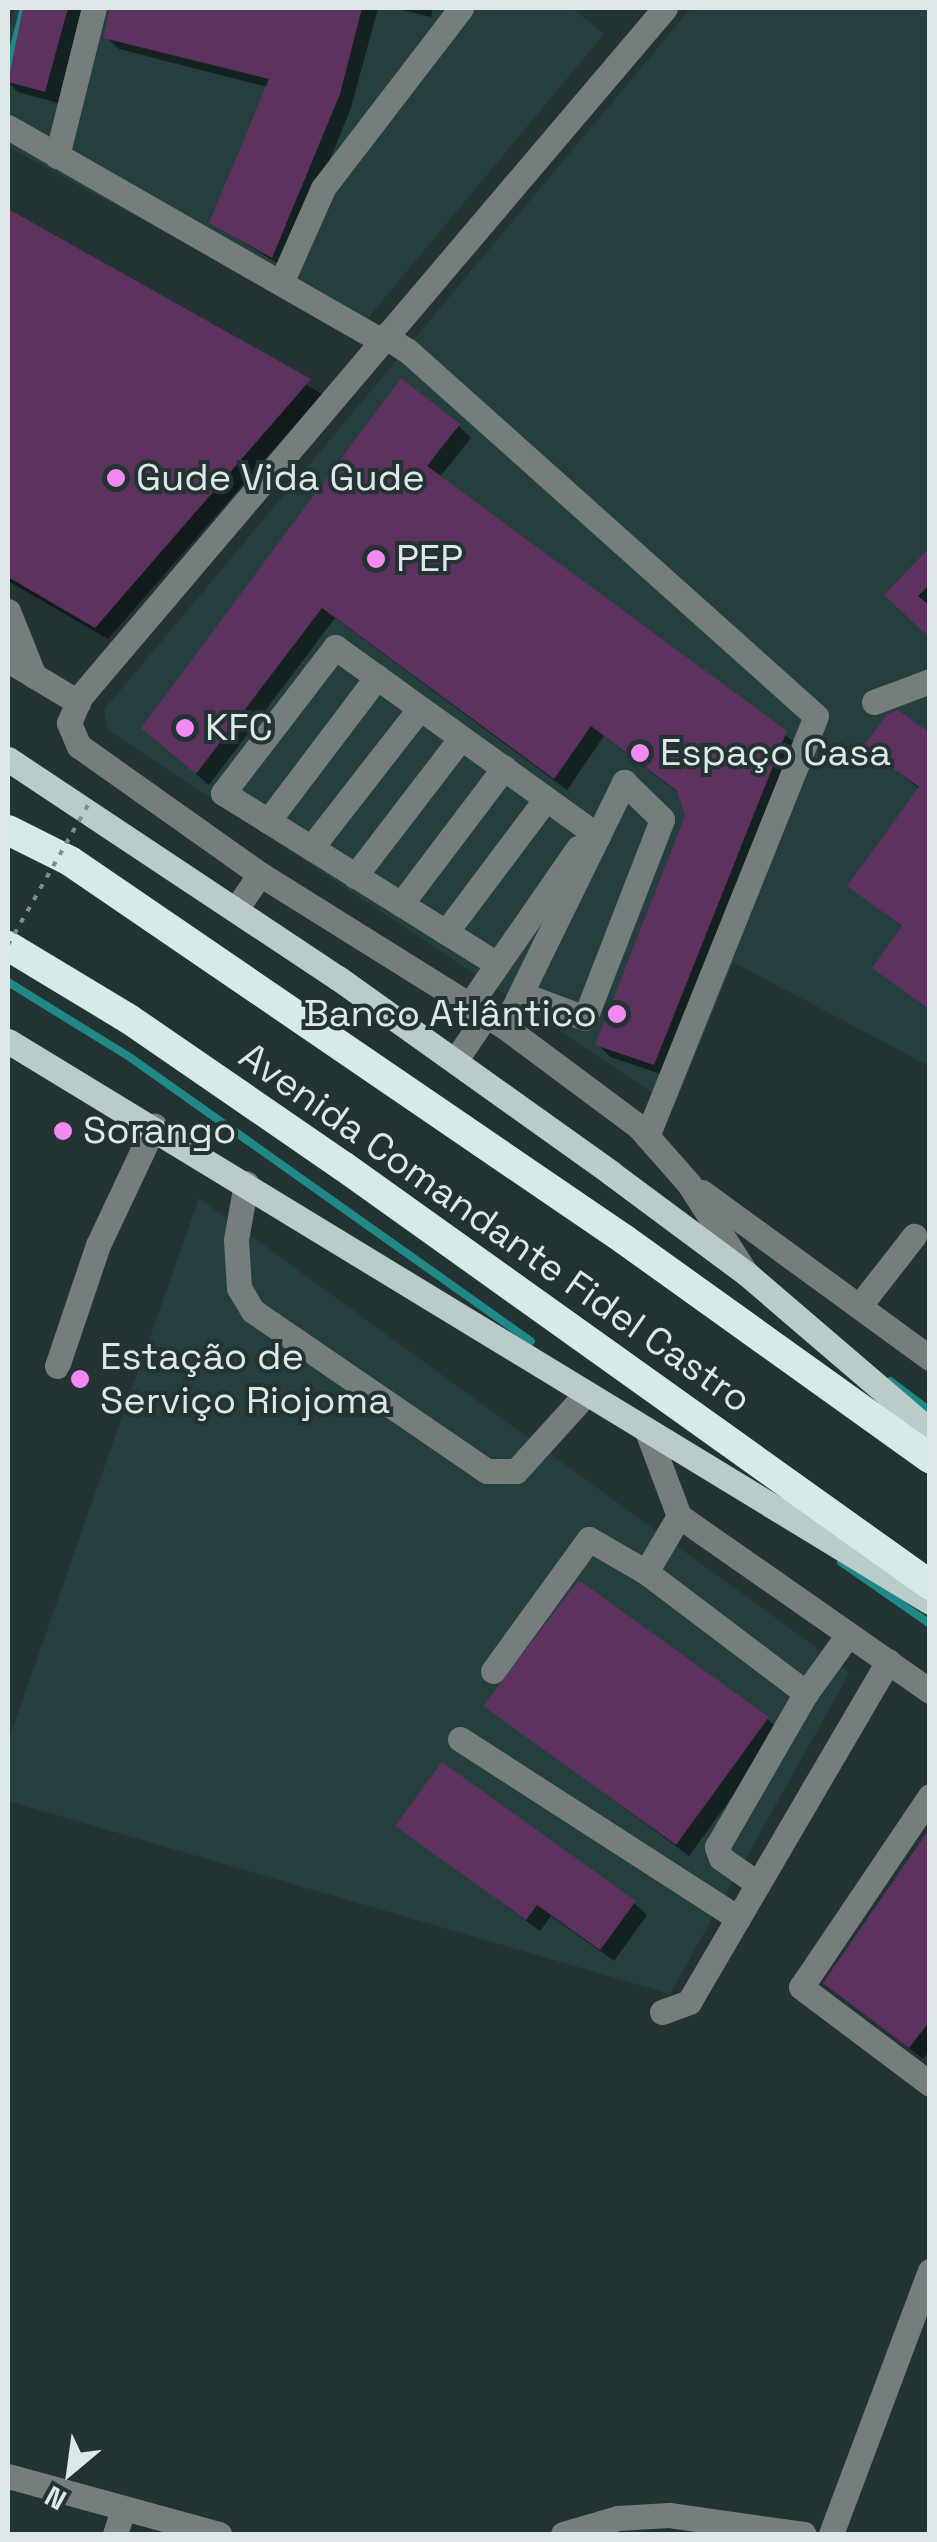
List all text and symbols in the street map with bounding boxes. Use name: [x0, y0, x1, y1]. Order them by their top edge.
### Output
place label: Gude Vida Gude: [136, 455, 425, 501]
marker: Gude Vida Gude: [105, 467, 127, 489]
place label: PEP: [396, 536, 463, 582]
marker: PEP: [365, 548, 387, 570]
place label: KFC: [205, 705, 273, 751]
marker: KFC: [174, 717, 196, 739]
place label: Espaço Casa: [660, 730, 891, 776]
marker: Espaço Casa: [629, 742, 651, 764]
place label: Banco Atlântico: [303, 991, 597, 1037]
marker: Banco Atlântico: [606, 1003, 628, 1025]
street label: Avenida Comandante Fidel Castro: [230, 1033, 760, 1423]
place label: Sorango: [83, 1108, 236, 1154]
marker: Sorango: [52, 1120, 74, 1142]
place label: Estação de Serviço Riojoma: [100, 1334, 390, 1424]
marker: Estação de Serviço Riojoma: [69, 1368, 91, 1390]
north arrow: [20, 2422, 120, 2522]
text: N: [39, 2478, 72, 2519]

